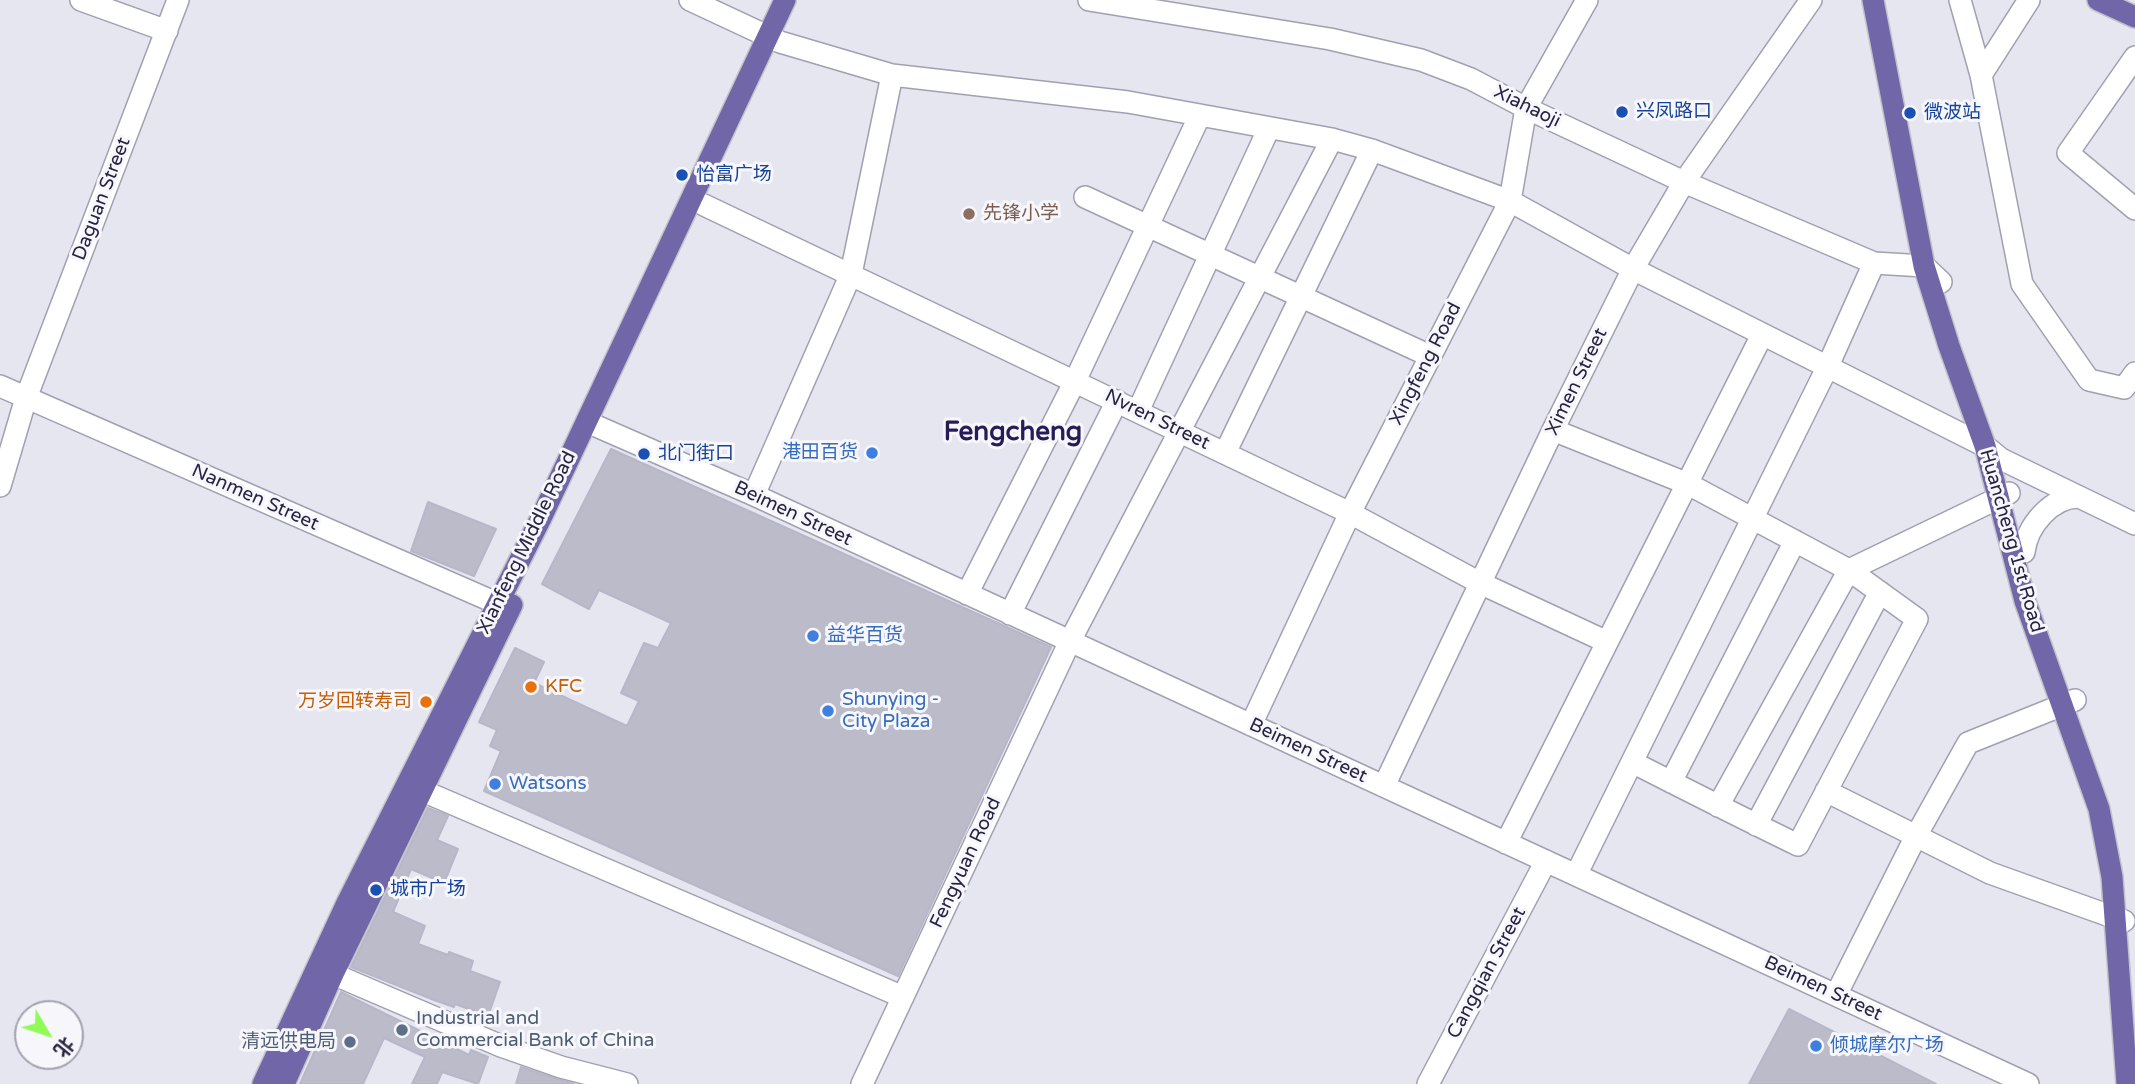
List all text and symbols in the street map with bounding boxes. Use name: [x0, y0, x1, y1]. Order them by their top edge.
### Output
street label: Xiahaoji: [1490, 81, 1564, 133]
place label: 兴凤路口: [1636, 101, 1712, 123]
place label: 微波站: [1924, 102, 1981, 124]
marker: 兴凤路口: [1614, 104, 1630, 120]
marker: 微波站: [1902, 105, 1918, 121]
street label: Daguan Street: [68, 134, 136, 264]
place label: 怡富广场: [696, 164, 772, 186]
marker: 怡富广场: [674, 167, 690, 183]
place label: 先锋小学: [983, 203, 1059, 225]
marker: 先锋小学: [961, 206, 977, 222]
street label: Xingfeng Road: [1385, 299, 1467, 429]
street label: Ximen Street: [1541, 325, 1613, 439]
street label: Nvren Street: [1101, 385, 1213, 455]
district label: Fengcheng: [944, 417, 1082, 449]
place label: 港田百货: [782, 442, 858, 464]
place label: 北门街口: [658, 443, 734, 465]
marker: 港田百货: [864, 445, 880, 461]
marker: 北门街口: [636, 446, 652, 462]
street label: Huancheng 1st Road: [1974, 447, 2048, 635]
street label: Xianfeng Middle Road: [473, 448, 581, 638]
street label: Nanmen Street: [188, 460, 322, 536]
street label: Beimen Street: [730, 477, 856, 551]
place label: 益华百货: [827, 625, 903, 647]
marker: 益华百货: [805, 628, 821, 644]
place label: KFC: [545, 676, 582, 698]
marker: KFC: [523, 679, 539, 695]
place label: Shunying - City Plaza: [842, 689, 939, 733]
place label: 万岁回转寿司: [298, 691, 412, 713]
marker: 万岁回转寿司: [418, 694, 434, 710]
marker: Shunying - City Plaza: [820, 703, 836, 719]
street label: Beimen Street: [1245, 714, 1371, 788]
place label: Watsons: [509, 773, 587, 795]
marker: Watsons: [487, 776, 503, 792]
street label: Fengyuan Road: [926, 794, 1006, 932]
place label: 城市广场: [390, 879, 466, 901]
marker: 城市广场: [368, 882, 384, 898]
street label: Cangqian Street: [1443, 903, 1531, 1043]
street label: Beimen Street: [1760, 952, 1886, 1026]
north arrow: [14, 1000, 84, 1070]
place label: Industrial and Commercial Bank of China: [416, 1008, 654, 1052]
marker: Industrial and Commercial Bank of China: [394, 1022, 410, 1038]
place label: 清远供电局: [241, 1031, 336, 1053]
text: 北: [49, 1033, 78, 1061]
marker: 清远供电局: [342, 1034, 358, 1050]
place label: 倾城摩尔广场: [1830, 1035, 1944, 1057]
marker: 倾城摩尔广场: [1808, 1038, 1824, 1054]

